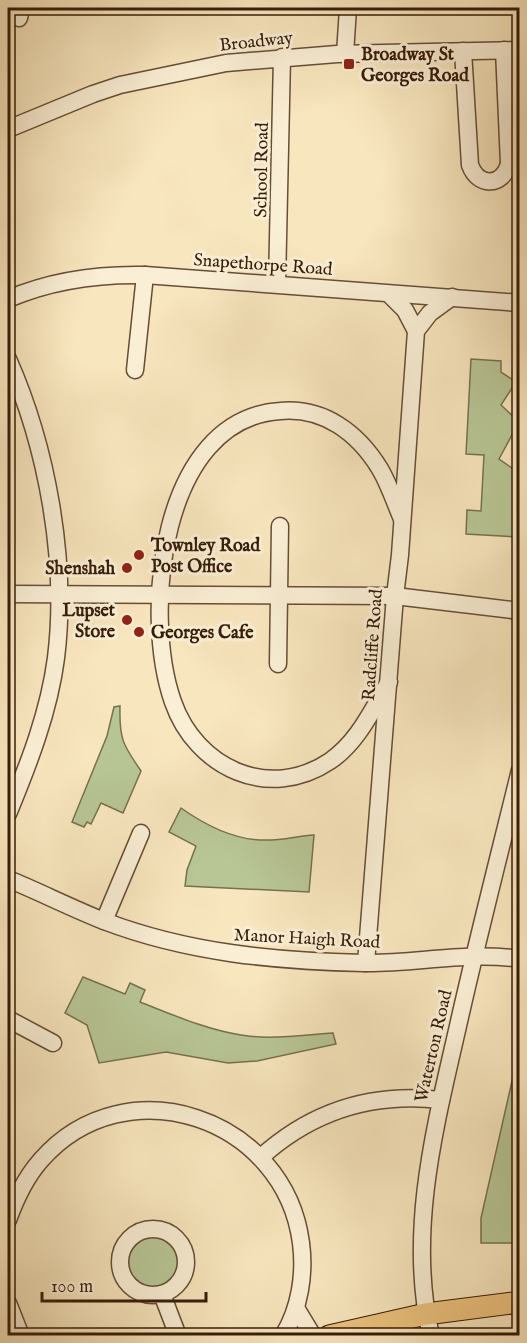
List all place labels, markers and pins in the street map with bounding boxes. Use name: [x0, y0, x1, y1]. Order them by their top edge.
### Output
place label: Broadway St Georges Road: [361, 44, 469, 88]
marker: Broadway St Georges Road: [342, 57, 356, 71]
place label: Townley Road Post Office: [150, 535, 260, 579]
marker: Townley Road Post Office: [132, 548, 146, 562]
place label: Shenshah: [45, 558, 115, 581]
marker: Shenshah: [120, 561, 134, 575]
place label: Lupset Store: [62, 600, 116, 644]
marker: Lupset Store: [120, 613, 134, 627]
place label: Georges Cafe: [151, 622, 254, 645]
marker: Georges Cafe: [132, 625, 146, 639]

